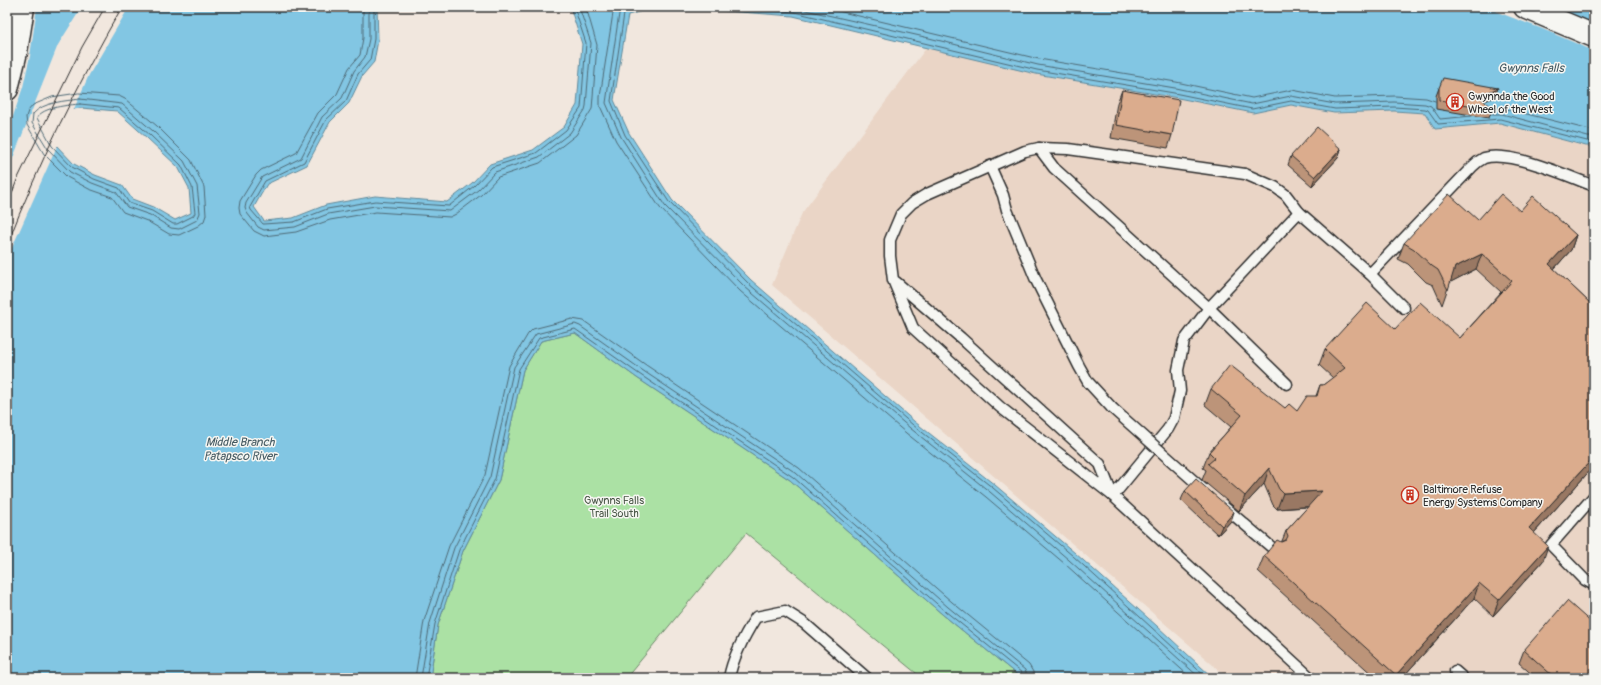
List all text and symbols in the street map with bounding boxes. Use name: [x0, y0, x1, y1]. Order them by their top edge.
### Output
water label: Gwynns Falls: [1498, 61, 1565, 76]
place label: Gwynnda the Good Wheel of the West: [1468, 90, 1555, 116]
building icon: Gwynnda the Good Wheel of the West: [1445, 92, 1465, 112]
water label: Middle Branch Patapsco River: [204, 435, 278, 464]
place label: Baltimore Refuse Energy Systems Company: [1423, 483, 1543, 509]
building icon: Baltimore Refuse Energy Systems Company: [1400, 485, 1420, 505]
park label: Gwynns Falls Trail South: [584, 494, 644, 520]

